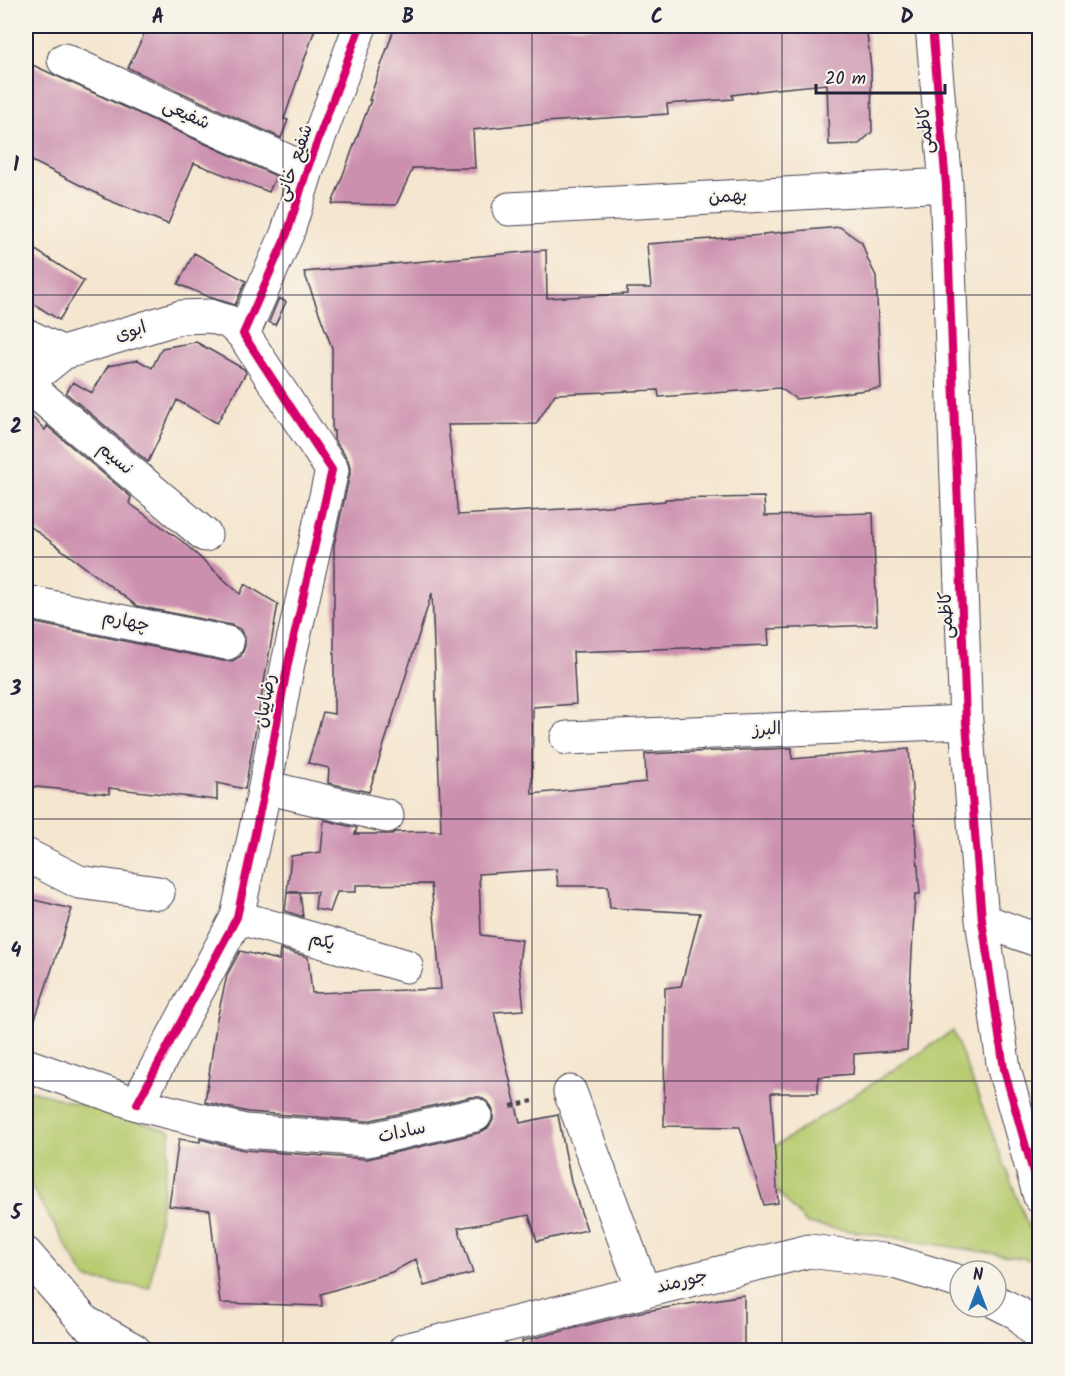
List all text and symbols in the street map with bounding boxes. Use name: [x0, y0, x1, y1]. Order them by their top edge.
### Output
text: A: [152, 2, 164, 34]
text: B: [402, 2, 414, 34]
text: C: [651, 2, 663, 34]
text: D: [900, 2, 914, 34]
scale bar: [816, 57, 945, 95]
text: 20 m: [825, 65, 866, 94]
street label: شفیعی: [158, 92, 214, 138]
street label: کاظمی: [909, 105, 943, 155]
street label: شفیع خانی: [268, 120, 322, 206]
text: 1: [13, 150, 19, 182]
street label: بهمن: [708, 182, 748, 212]
street label: ابوی: [112, 314, 150, 350]
text: 2: [10, 412, 22, 444]
street label: نسیم: [91, 435, 139, 483]
street label: کاظمی: [932, 590, 962, 639]
street label: چهارم: [100, 603, 152, 641]
street label: رضاییان: [247, 672, 285, 730]
text: 3: [10, 674, 22, 706]
street label: البرز: [750, 715, 782, 745]
street label: یکم: [306, 925, 338, 959]
text: 4: [11, 936, 22, 968]
street label: سادات: [376, 1114, 428, 1152]
text: 5: [10, 1198, 23, 1230]
north arrow: [948, 1259, 1008, 1319]
street label: جورمند: [653, 1262, 711, 1302]
text: N: [973, 1263, 983, 1288]

